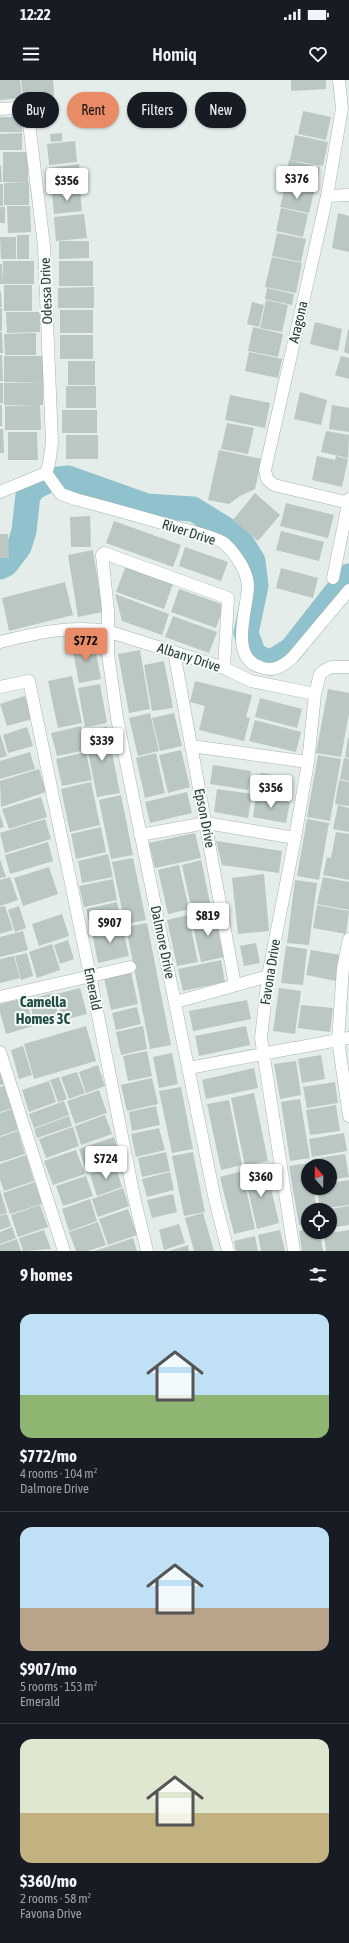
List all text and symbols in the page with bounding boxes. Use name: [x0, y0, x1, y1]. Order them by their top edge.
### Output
text: 12:22: [20, 6, 51, 23]
icon: menu: [20, 43, 42, 65]
icon: heart: [307, 43, 329, 65]
text: Homiq: [152, 44, 197, 65]
chip: Buy: [12, 92, 59, 128]
chip: Rent: [67, 92, 119, 128]
chip: Filters: [127, 92, 187, 128]
chip: New: [195, 92, 246, 128]
pin: $376: [273, 166, 321, 200]
pin: $356: [43, 168, 91, 202]
text: $376: [285, 171, 309, 186]
text: $356: [55, 173, 79, 188]
street label: Odessa Drive: [37, 257, 55, 325]
street label: Aragona: [285, 299, 311, 345]
street label: River Drive: [160, 516, 218, 548]
pin: $772: [62, 628, 110, 662]
text: $772: [74, 633, 98, 648]
street label: Albany Drive: [155, 639, 223, 675]
pin: $339: [78, 728, 126, 762]
text: $339: [90, 733, 114, 748]
pin: $356: [247, 775, 295, 809]
text: $356: [259, 780, 283, 795]
street label: Epson Drive: [191, 787, 219, 849]
pin: $819: [184, 903, 232, 937]
street label: Dalmore Drive: [147, 904, 179, 980]
text: $819: [196, 908, 220, 923]
pin: $907: [86, 910, 134, 944]
text: $907: [98, 915, 122, 930]
street label: Favona Drive: [257, 938, 283, 1006]
street label: Emerald: [81, 966, 105, 1012]
district label: Camella Homes 3C: [16, 993, 71, 1027]
pin: $724: [82, 1146, 130, 1180]
text: $724: [94, 1151, 118, 1166]
north arrow: [301, 1159, 337, 1195]
map controls: [301, 1159, 337, 1239]
pin: $360: [237, 1164, 285, 1198]
text: $360: [249, 1169, 273, 1184]
button: locate: [301, 1203, 337, 1239]
icon: filters: [307, 1264, 329, 1286]
text: 9 homes: [20, 1265, 73, 1285]
icon: home: [139, 1340, 211, 1412]
text: $772/mo: [20, 1446, 77, 1466]
text: 4 rooms · 104 m²: [20, 1466, 97, 1481]
text: Dalmore Drive: [20, 1481, 89, 1496]
icon: home: [139, 1553, 211, 1625]
text: $907/mo: [20, 1659, 77, 1679]
text: 5 rooms · 153 m²: [20, 1679, 97, 1694]
text: Emerald: [20, 1694, 60, 1709]
icon: home: [139, 1765, 211, 1837]
text: $360/mo: [20, 1871, 77, 1891]
text: 2 rooms · 58 m²: [20, 1891, 91, 1906]
text: Favona Drive: [20, 1906, 82, 1921]

